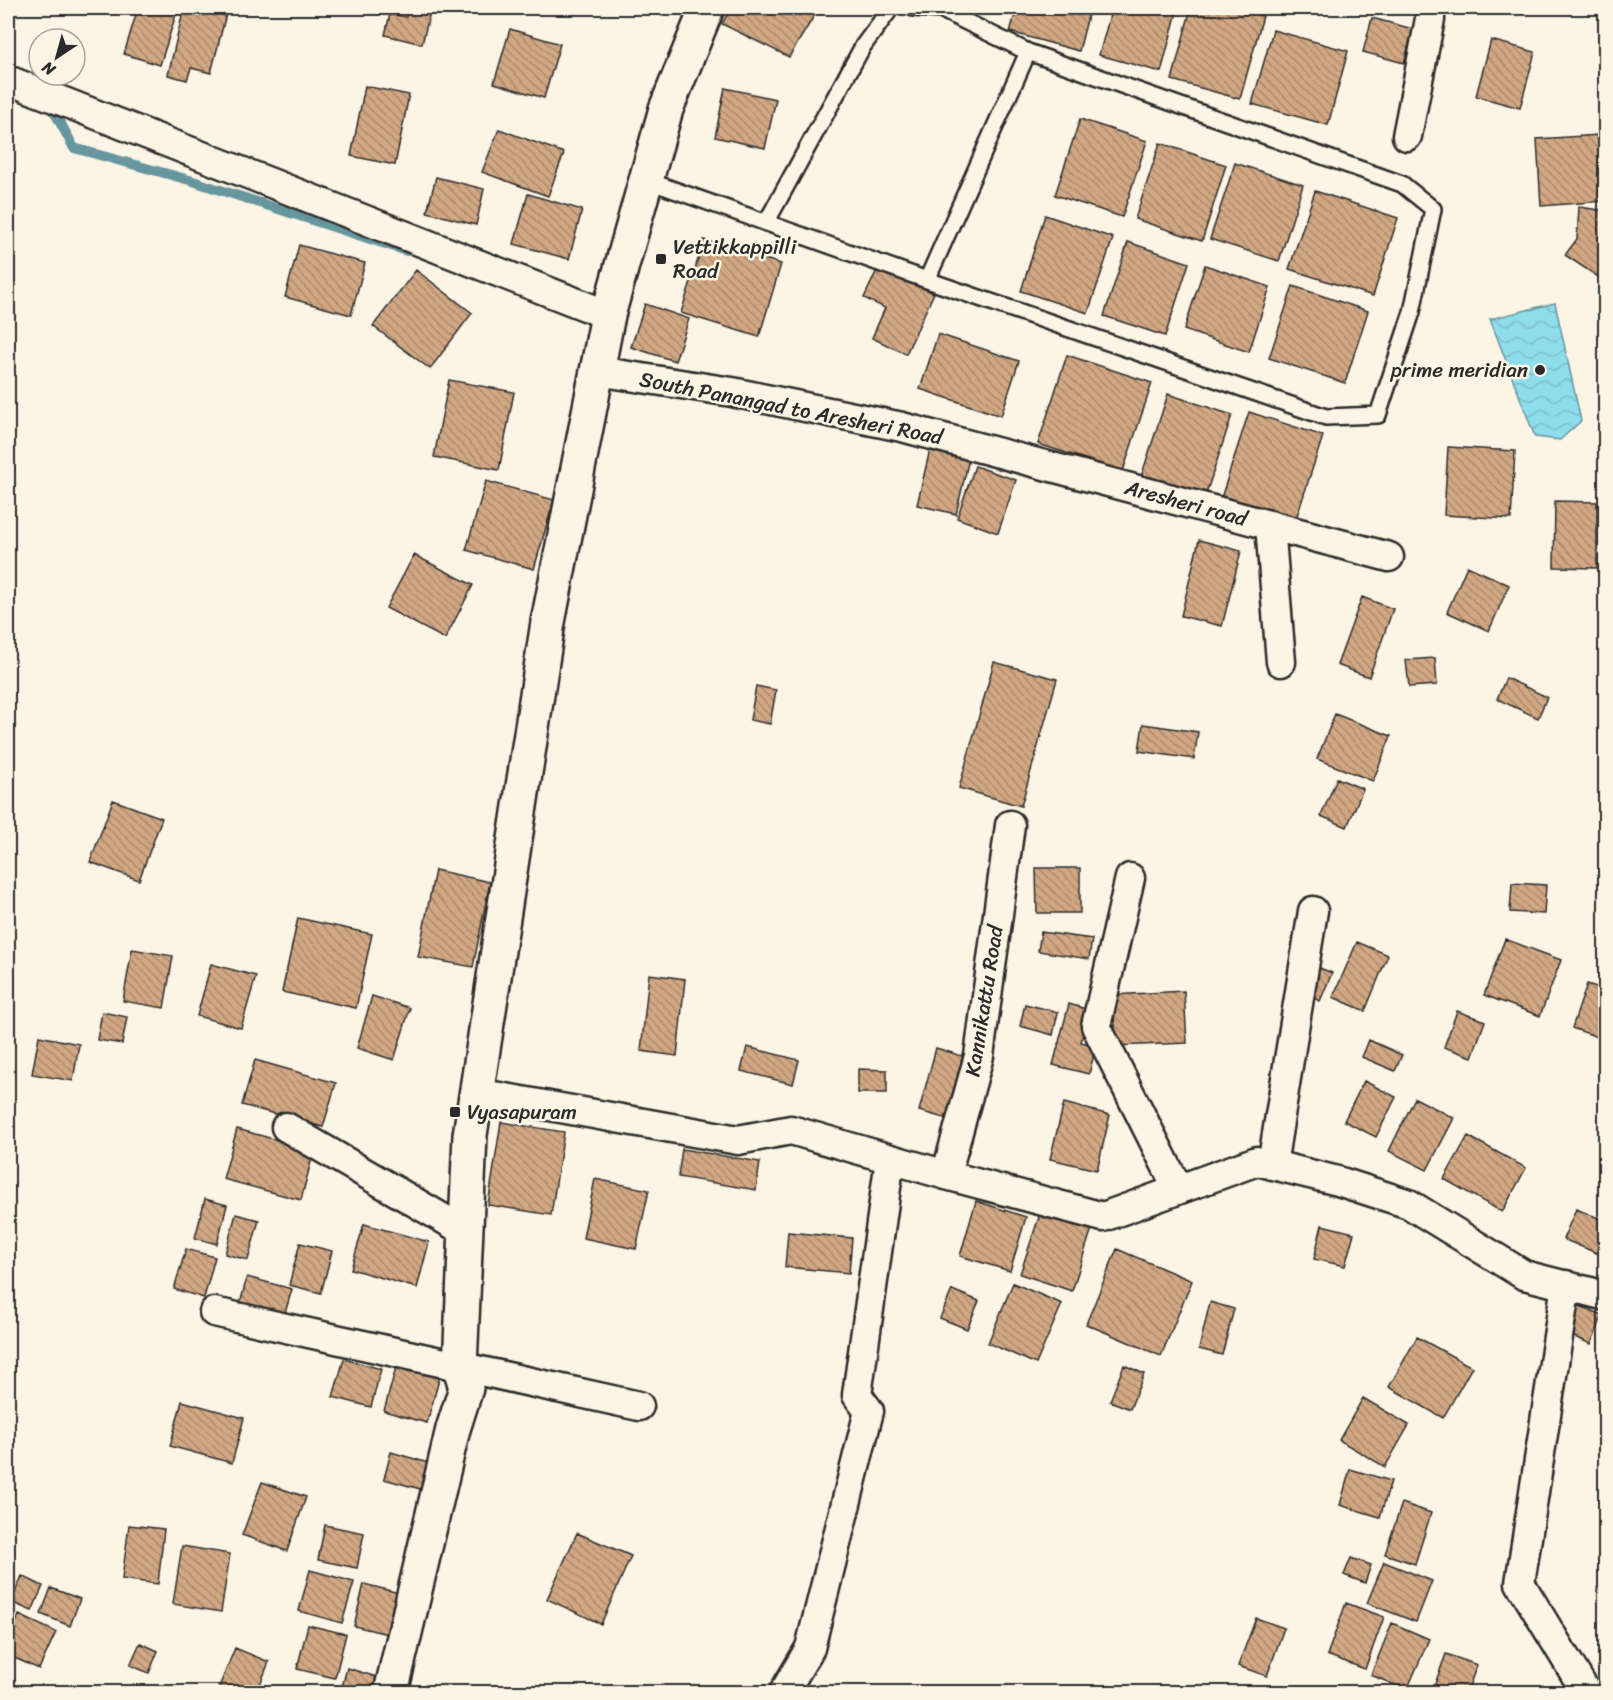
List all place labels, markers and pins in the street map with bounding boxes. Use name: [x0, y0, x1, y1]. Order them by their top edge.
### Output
place label: Vettikkappilli Road: [673, 228, 798, 290]
marker: Vettikkappilli Road: [654, 252, 668, 266]
place label: prime meridian: [1390, 351, 1528, 389]
marker: prime meridian: [1533, 363, 1547, 377]
place label: Vyasapuram: [467, 1093, 577, 1131]
marker: Vyasapuram: [448, 1105, 462, 1119]

